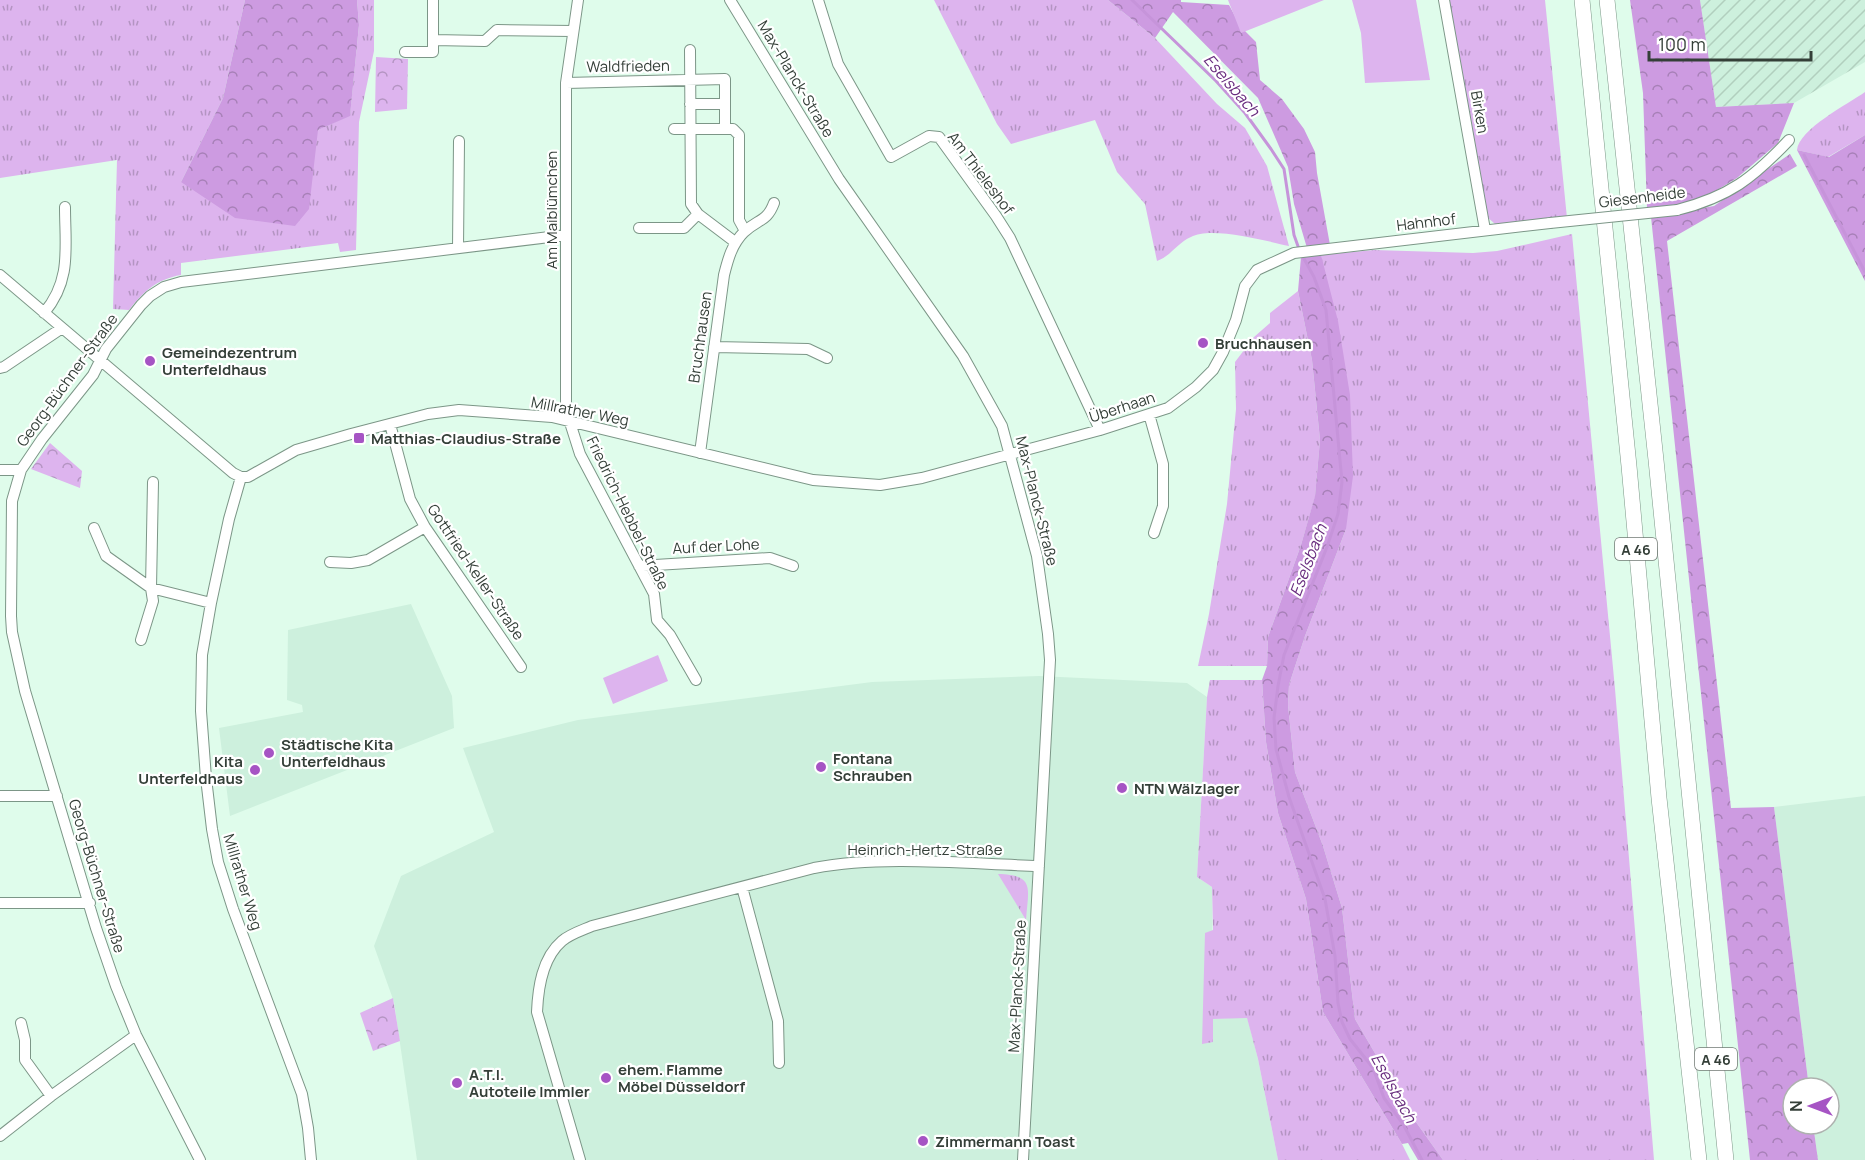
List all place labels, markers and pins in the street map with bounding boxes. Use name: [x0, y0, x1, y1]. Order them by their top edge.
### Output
place label: Bruchhausen: [1215, 333, 1312, 354]
marker: Bruchhausen: [1196, 336, 1210, 350]
place label: Gemeindezentrum Unterfeldhaus: [162, 342, 297, 380]
marker: Gemeindezentrum Unterfeldhaus: [143, 354, 157, 368]
place label: Matthias-Claudius-Straße: [371, 428, 561, 449]
marker: Matthias-Claudius-Straße: [352, 431, 366, 445]
place label: Städtische Kita Unterfeldhaus: [281, 734, 393, 772]
marker: Städtische Kita Unterfeldhaus: [262, 746, 276, 760]
place label: Fontana Schrauben: [833, 748, 912, 786]
place label: Kita Unterfeldhaus: [138, 751, 243, 789]
marker: Fontana Schrauben: [814, 760, 828, 774]
marker: Kita Unterfeldhaus: [248, 763, 262, 777]
place label: NTN Wälzlager: [1134, 778, 1240, 799]
marker: NTN Wälzlager: [1115, 781, 1129, 795]
place label: ehem. Flamme Möbel Düsseldorf: [618, 1059, 745, 1097]
place label: A.T.I. Autoteile Immler: [469, 1064, 590, 1102]
marker: ehem. Flamme Möbel Düsseldorf: [599, 1071, 613, 1085]
marker: A.T.I. Autoteile Immler: [450, 1076, 464, 1090]
place label: Zimmermann Toast: [935, 1131, 1075, 1152]
marker: Zimmermann Toast: [916, 1134, 930, 1148]

